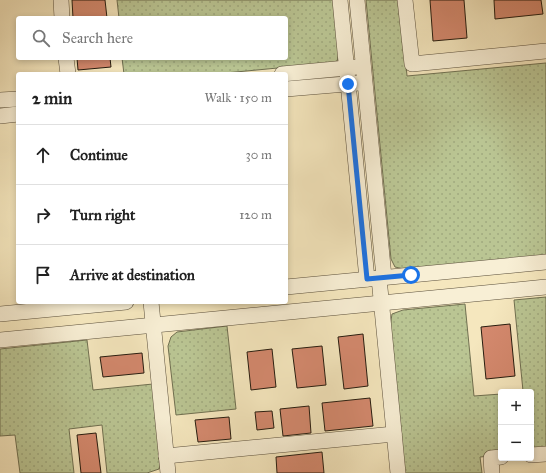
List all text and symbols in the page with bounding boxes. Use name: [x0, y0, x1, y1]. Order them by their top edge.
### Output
search box: [16, 16, 288, 60]
icon: search: [30, 27, 52, 49]
text: Search here: [62, 29, 133, 47]
route end: [339, 75, 357, 93]
text: 2 min: [32, 88, 72, 109]
text: Walk · 150 m: [204, 90, 272, 106]
icon: ahead: [32, 144, 54, 166]
text: Continue: [70, 146, 128, 164]
text: 30 m: [246, 147, 272, 163]
icon: right: [32, 204, 54, 226]
text: Turn right: [70, 206, 135, 224]
text: 120 m: [239, 207, 272, 223]
icon: arrive: [32, 264, 54, 286]
text: Arrive at destination: [70, 266, 195, 284]
route start: [402, 266, 420, 284]
map controls: [498, 389, 534, 461]
button: +: [498, 389, 534, 425]
button: −: [498, 425, 534, 461]

